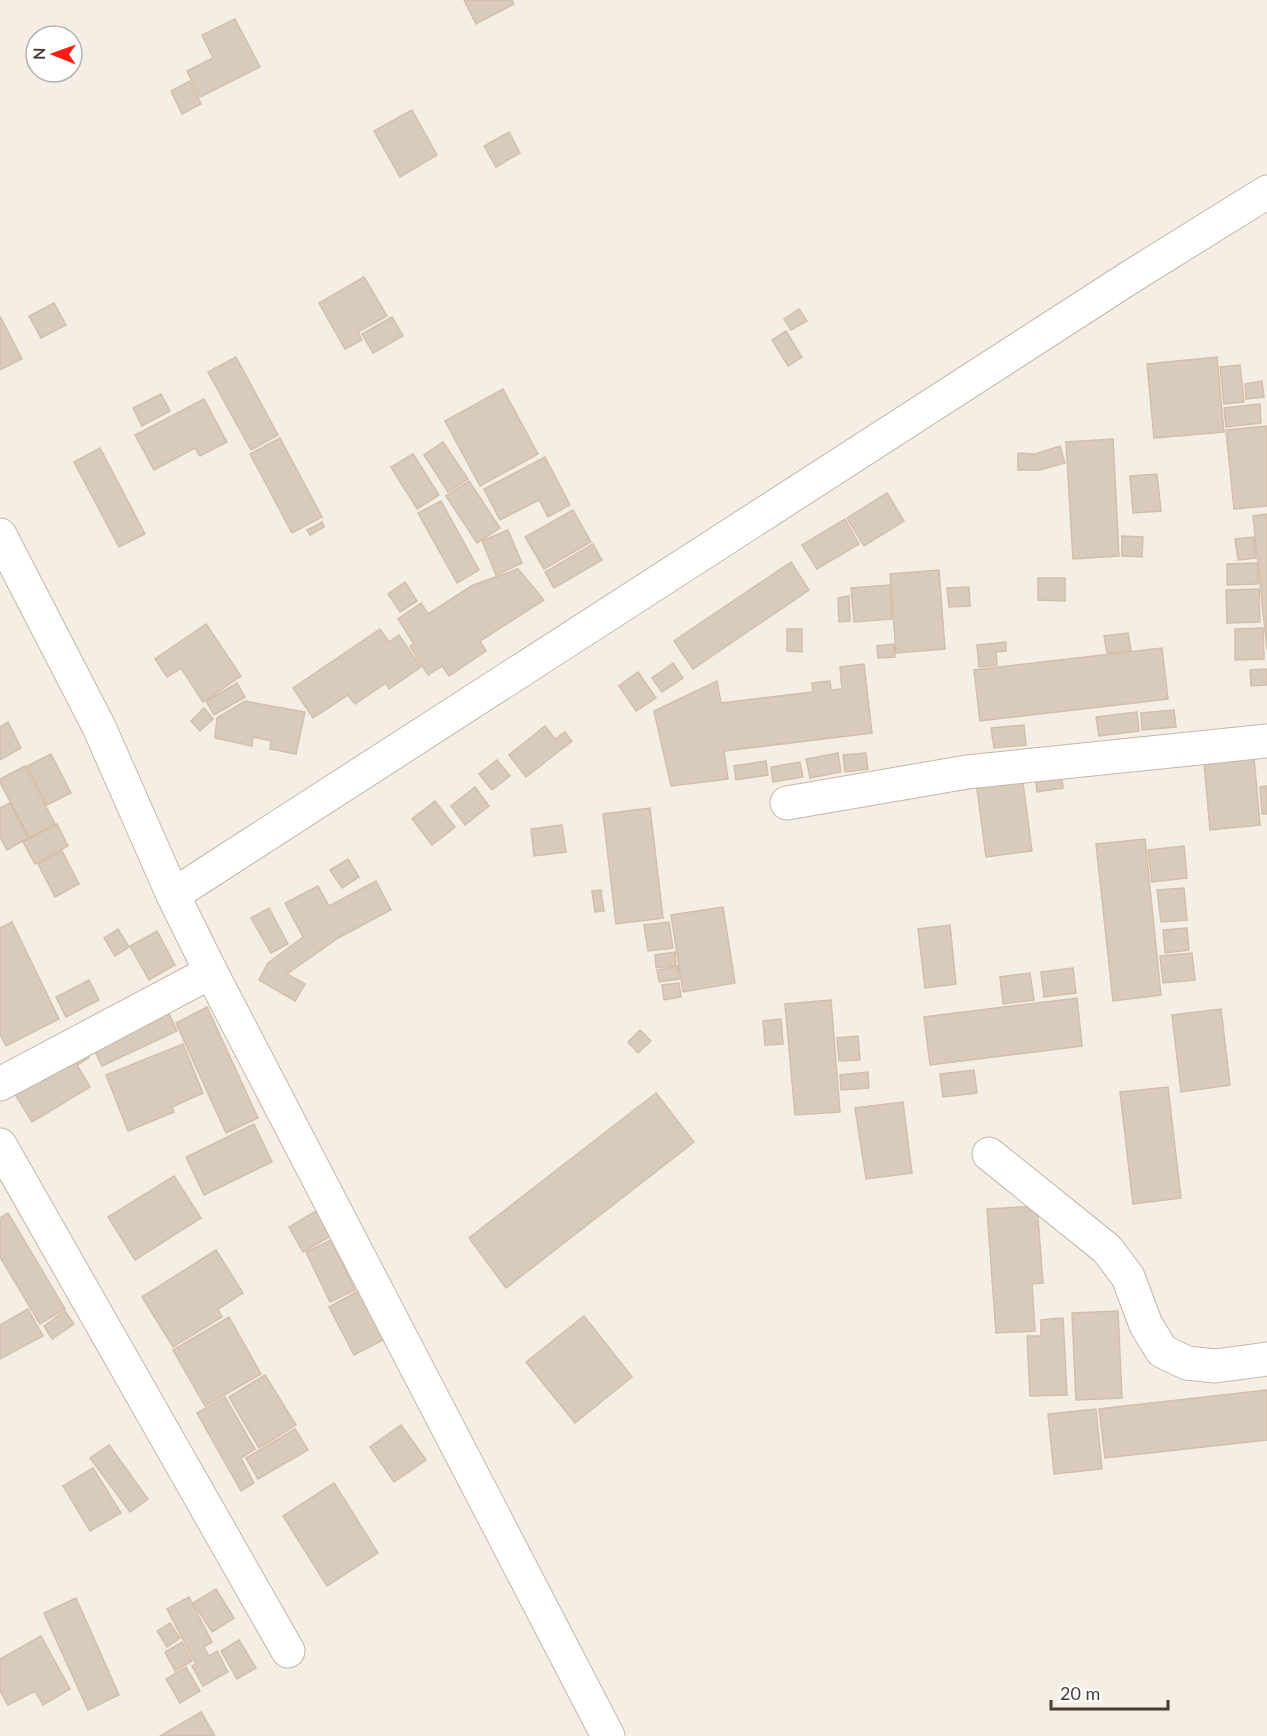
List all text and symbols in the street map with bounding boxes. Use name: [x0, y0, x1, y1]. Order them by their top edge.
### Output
north arrow: [24, 24, 84, 84]
text: N: [29, 47, 48, 60]
scale bar: [1051, 1673, 1168, 1711]
text: 20 m: [1060, 1682, 1100, 1704]

